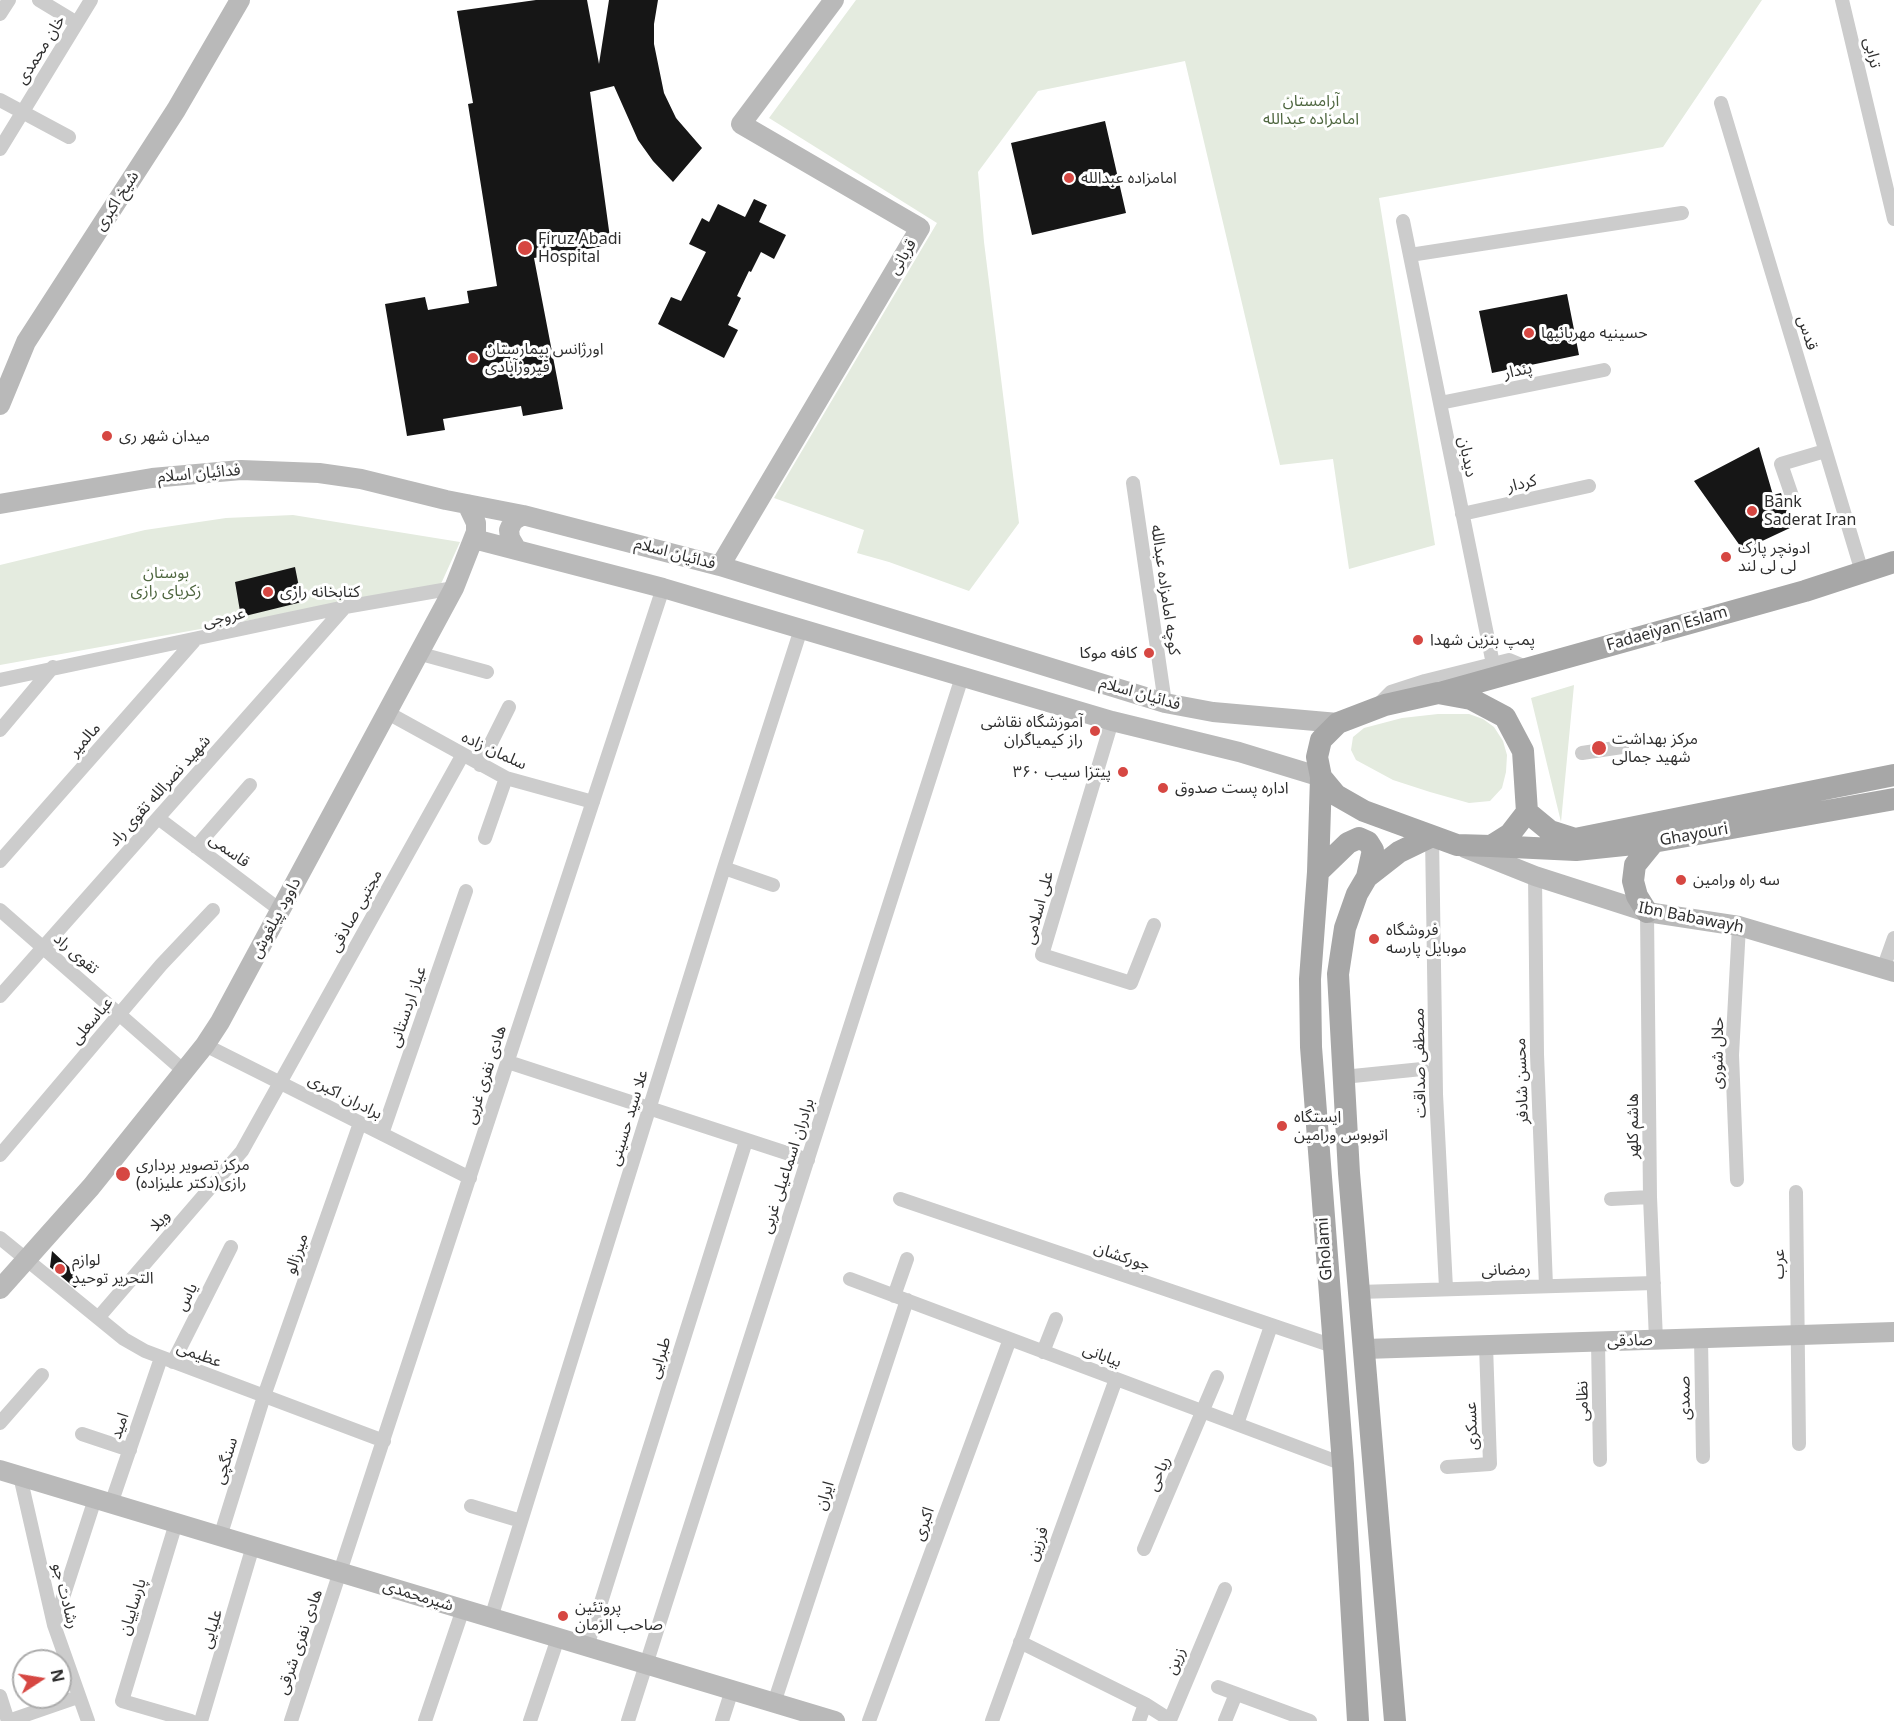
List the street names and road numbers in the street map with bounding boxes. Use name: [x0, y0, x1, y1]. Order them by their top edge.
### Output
street label: خان محمدی: [12, 12, 70, 88]
street label: ترابی: [1859, 36, 1885, 70]
street label: شیخ اکبری: [91, 167, 143, 235]
street label: قربانی: [885, 236, 921, 278]
street label: قدس: [1793, 313, 1821, 353]
street label: پندار: [1502, 359, 1534, 383]
street label: دیدبان: [1454, 435, 1480, 479]
street label: فدائیان اسلام: [157, 461, 241, 487]
street label: کردار: [1505, 471, 1539, 497]
street label: کوچه امامزاده عبدالله: [1146, 524, 1184, 656]
street label: فدائیان اسلام: [632, 534, 718, 574]
street label: Fadaeiyan Eslam: [1604, 603, 1730, 655]
street label: عروجی: [201, 604, 247, 632]
street label: فدائیان اسلام: [1097, 673, 1183, 715]
street label: مالمیر: [65, 719, 105, 761]
street label: سلمان زاده: [458, 728, 530, 774]
street label: شهید نصرالله تقوی راد: [105, 731, 215, 851]
street label: Ghayouri: [1658, 820, 1730, 850]
street label: قاسمی: [205, 830, 253, 872]
street label: مجتبی صادقی: [325, 866, 387, 956]
street label: علی اسلامی: [1020, 869, 1058, 947]
street label: داوود پیلغوش: [247, 875, 305, 961]
street label: Ibn Babawayh: [1637, 898, 1745, 938]
street label: تقوی راد: [50, 929, 102, 979]
street label: عیاز اردستانی: [385, 964, 431, 1050]
street label: عباسعلی: [67, 994, 117, 1048]
street label: مصطفی صداقت: [1409, 1008, 1431, 1118]
street label: حلال شوری: [1708, 1017, 1728, 1089]
street label: هادی نفری غربی: [461, 1023, 511, 1127]
street label: محسن شادفر: [1511, 1038, 1533, 1124]
street label: علا سید حسینی: [605, 1068, 653, 1168]
street label: برادران اکبری: [305, 1070, 385, 1124]
street label: هاشم کلهر: [1623, 1093, 1643, 1159]
street label: برادران اسماعیلی غربی: [757, 1096, 819, 1236]
street label: ویلا: [146, 1207, 174, 1235]
street label: Gholami: [1313, 1217, 1337, 1281]
street label: میرزالو: [281, 1231, 313, 1277]
street label: جورکشان: [1091, 1238, 1153, 1276]
street label: عرب: [1769, 1249, 1789, 1279]
street label: رمضانی: [1481, 1260, 1531, 1280]
street label: یاس: [172, 1280, 202, 1314]
street label: صادقی: [1607, 1331, 1653, 1351]
street label: طبرایی: [645, 1335, 675, 1381]
street label: عظیمی: [174, 1338, 224, 1372]
street label: بیابانی: [1080, 1340, 1124, 1372]
street label: صمدی: [1675, 1376, 1695, 1420]
street label: نظامی: [1573, 1381, 1593, 1421]
street label: عسکری: [1462, 1402, 1482, 1450]
street label: امید: [107, 1410, 133, 1442]
street label: سنگچی: [210, 1435, 242, 1487]
street label: ریاحی: [1143, 1454, 1175, 1494]
street label: ایران: [811, 1479, 839, 1513]
street label: اکبری: [909, 1505, 939, 1543]
street label: فرزین: [1023, 1524, 1053, 1564]
street label: رشادت جو: [48, 1561, 82, 1631]
street label: پارساییان: [115, 1576, 151, 1638]
street label: شیرمحمدی: [380, 1576, 456, 1616]
street label: هادی نفری شرقی: [273, 1587, 327, 1697]
street label: علیایی: [197, 1607, 227, 1651]
street label: زرین: [1162, 1644, 1190, 1678]

